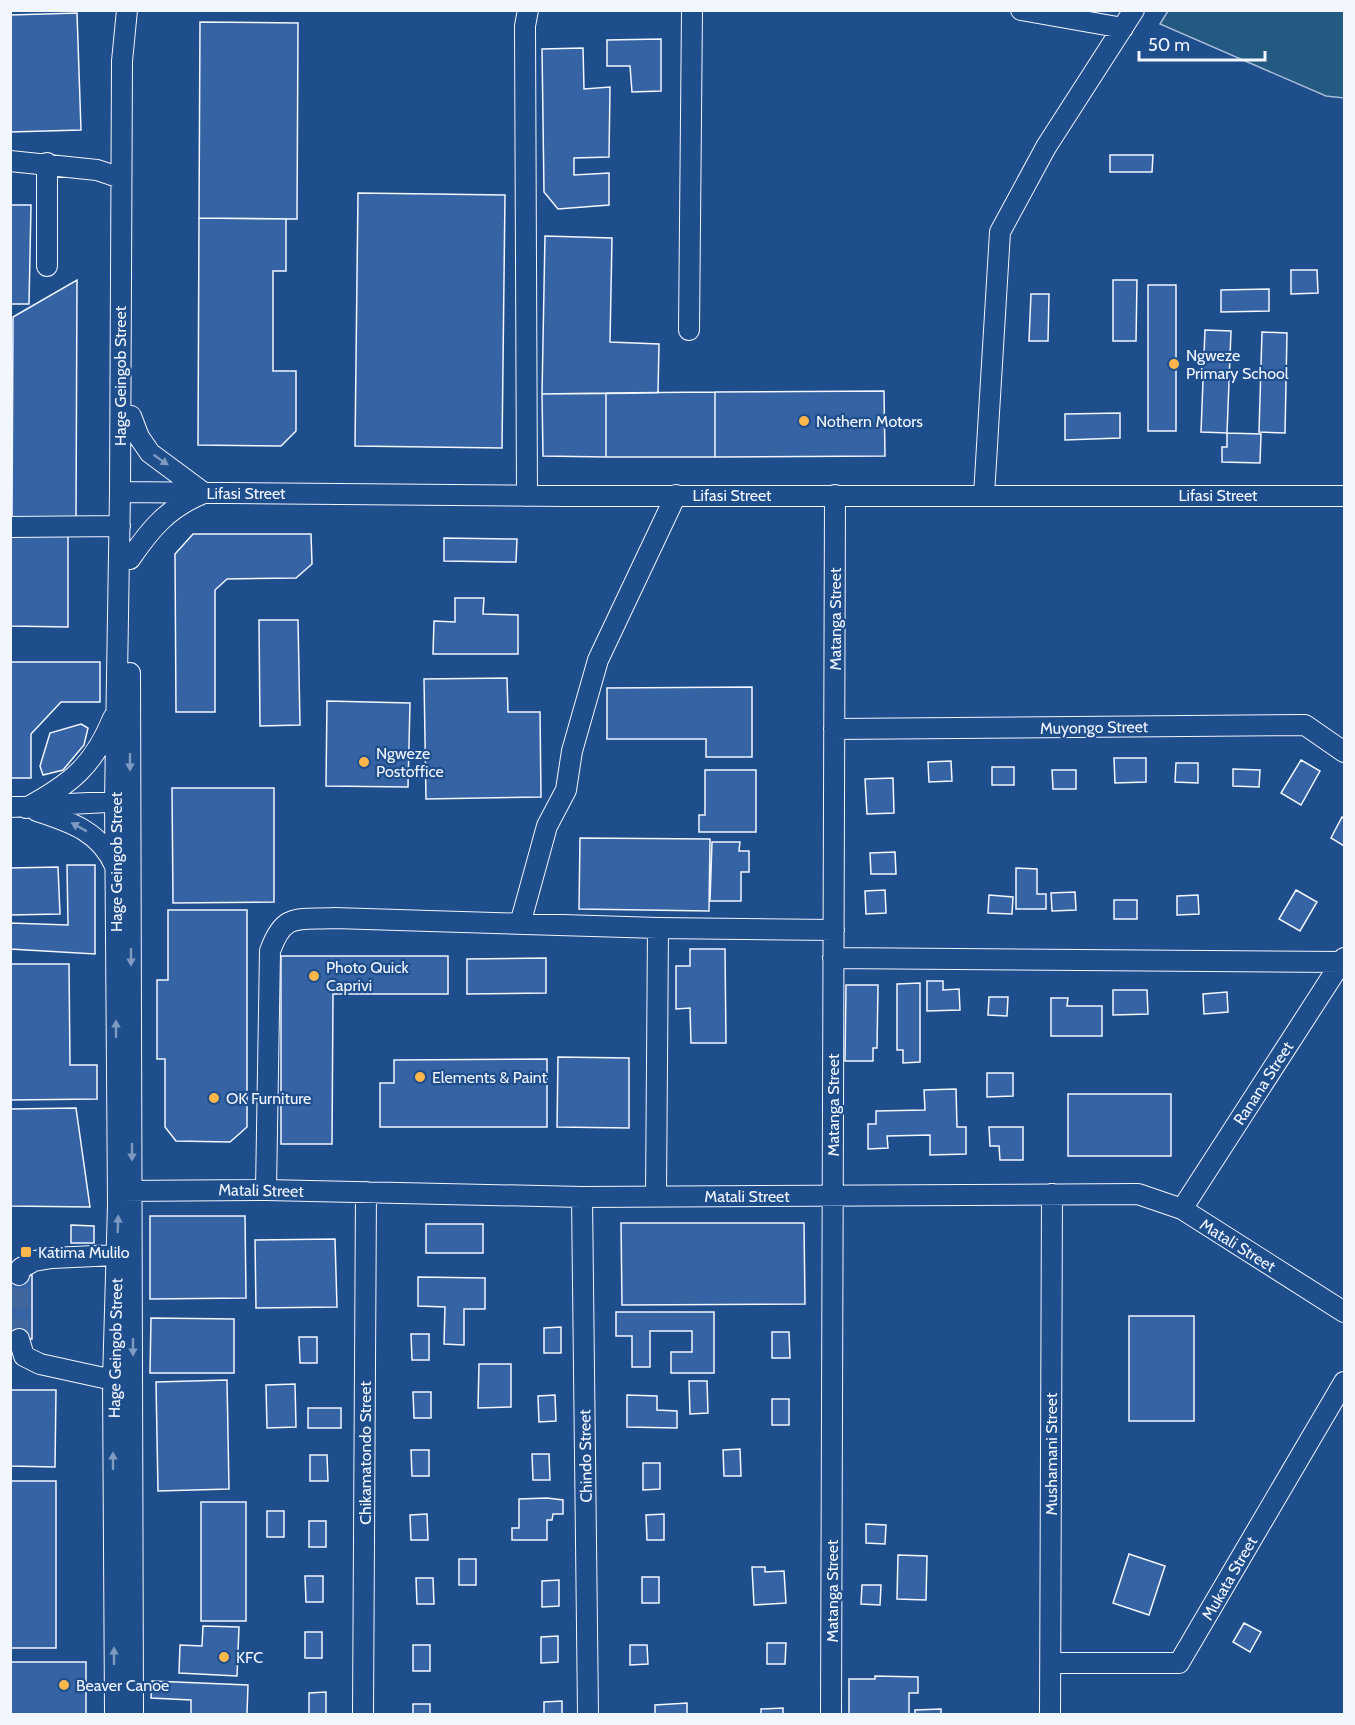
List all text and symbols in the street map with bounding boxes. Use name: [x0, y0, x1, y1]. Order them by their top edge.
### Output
scale bar: [1139, 24, 1265, 62]
text: 50 m: [1148, 34, 1190, 56]
street label: Hage Geingob Street: [111, 305, 130, 446]
place label: Ngweze Primary School: [1186, 346, 1289, 383]
marker: Ngweze Primary School: [1167, 357, 1181, 371]
place label: Nothern Motors: [816, 412, 923, 431]
marker: Nothern Motors: [797, 414, 811, 428]
one-way arrow: [152, 454, 168, 466]
street label: Lifasi Street: [206, 484, 286, 503]
street label: Lifasi Street: [692, 486, 772, 505]
street label: Lifasi Street: [1178, 486, 1258, 505]
street label: Matanga Street: [826, 567, 845, 670]
street label: Muyongo Street: [1040, 717, 1149, 738]
place label: Ngweze Postoffice: [376, 744, 444, 781]
one-way arrow: [125, 752, 135, 771]
marker: Ngweze Postoffice: [357, 755, 371, 769]
street label: Hage Geingob Street: [107, 791, 126, 932]
one-way arrow: [71, 822, 88, 832]
one-way arrow: [126, 947, 136, 966]
place label: Photo Quick Caprivi: [326, 958, 409, 995]
marker: Photo Quick Caprivi: [307, 969, 321, 983]
one-way arrow: [111, 1020, 121, 1039]
street label: Ranana Street: [1230, 1038, 1298, 1128]
street label: Matanga Street: [824, 1053, 843, 1156]
place label: Elements & Paint: [432, 1068, 548, 1087]
marker: Elements & Paint: [413, 1070, 427, 1084]
place label: OK Furniture: [226, 1089, 311, 1108]
marker: OK Furniture: [207, 1091, 221, 1105]
one-way arrow: [127, 1142, 137, 1161]
street label: Matali Street: [218, 1180, 304, 1201]
street label: Matali Street: [704, 1187, 790, 1206]
one-way arrow: [113, 1215, 122, 1234]
street label: Matali Street: [1196, 1215, 1279, 1276]
place label: Katima Mulilo: [38, 1243, 130, 1262]
marker: Katima Mulilo: [19, 1245, 33, 1259]
street label: Hage Geingob Street: [105, 1277, 126, 1418]
one-way arrow: [128, 1337, 138, 1356]
street label: Chikamatondo Street: [356, 1381, 375, 1525]
street label: Mushamani Street: [1042, 1392, 1061, 1515]
street label: Chindo Street: [575, 1409, 596, 1503]
one-way arrow: [109, 1452, 118, 1471]
street label: Mukata Street: [1198, 1532, 1261, 1624]
street label: Matanga Street: [823, 1539, 842, 1642]
one-way arrow: [109, 1647, 119, 1666]
place label: KFC: [236, 1648, 263, 1667]
marker: KFC: [217, 1650, 231, 1664]
place label: Beaver Canoe: [76, 1676, 169, 1695]
marker: Beaver Canoe: [57, 1678, 71, 1692]

